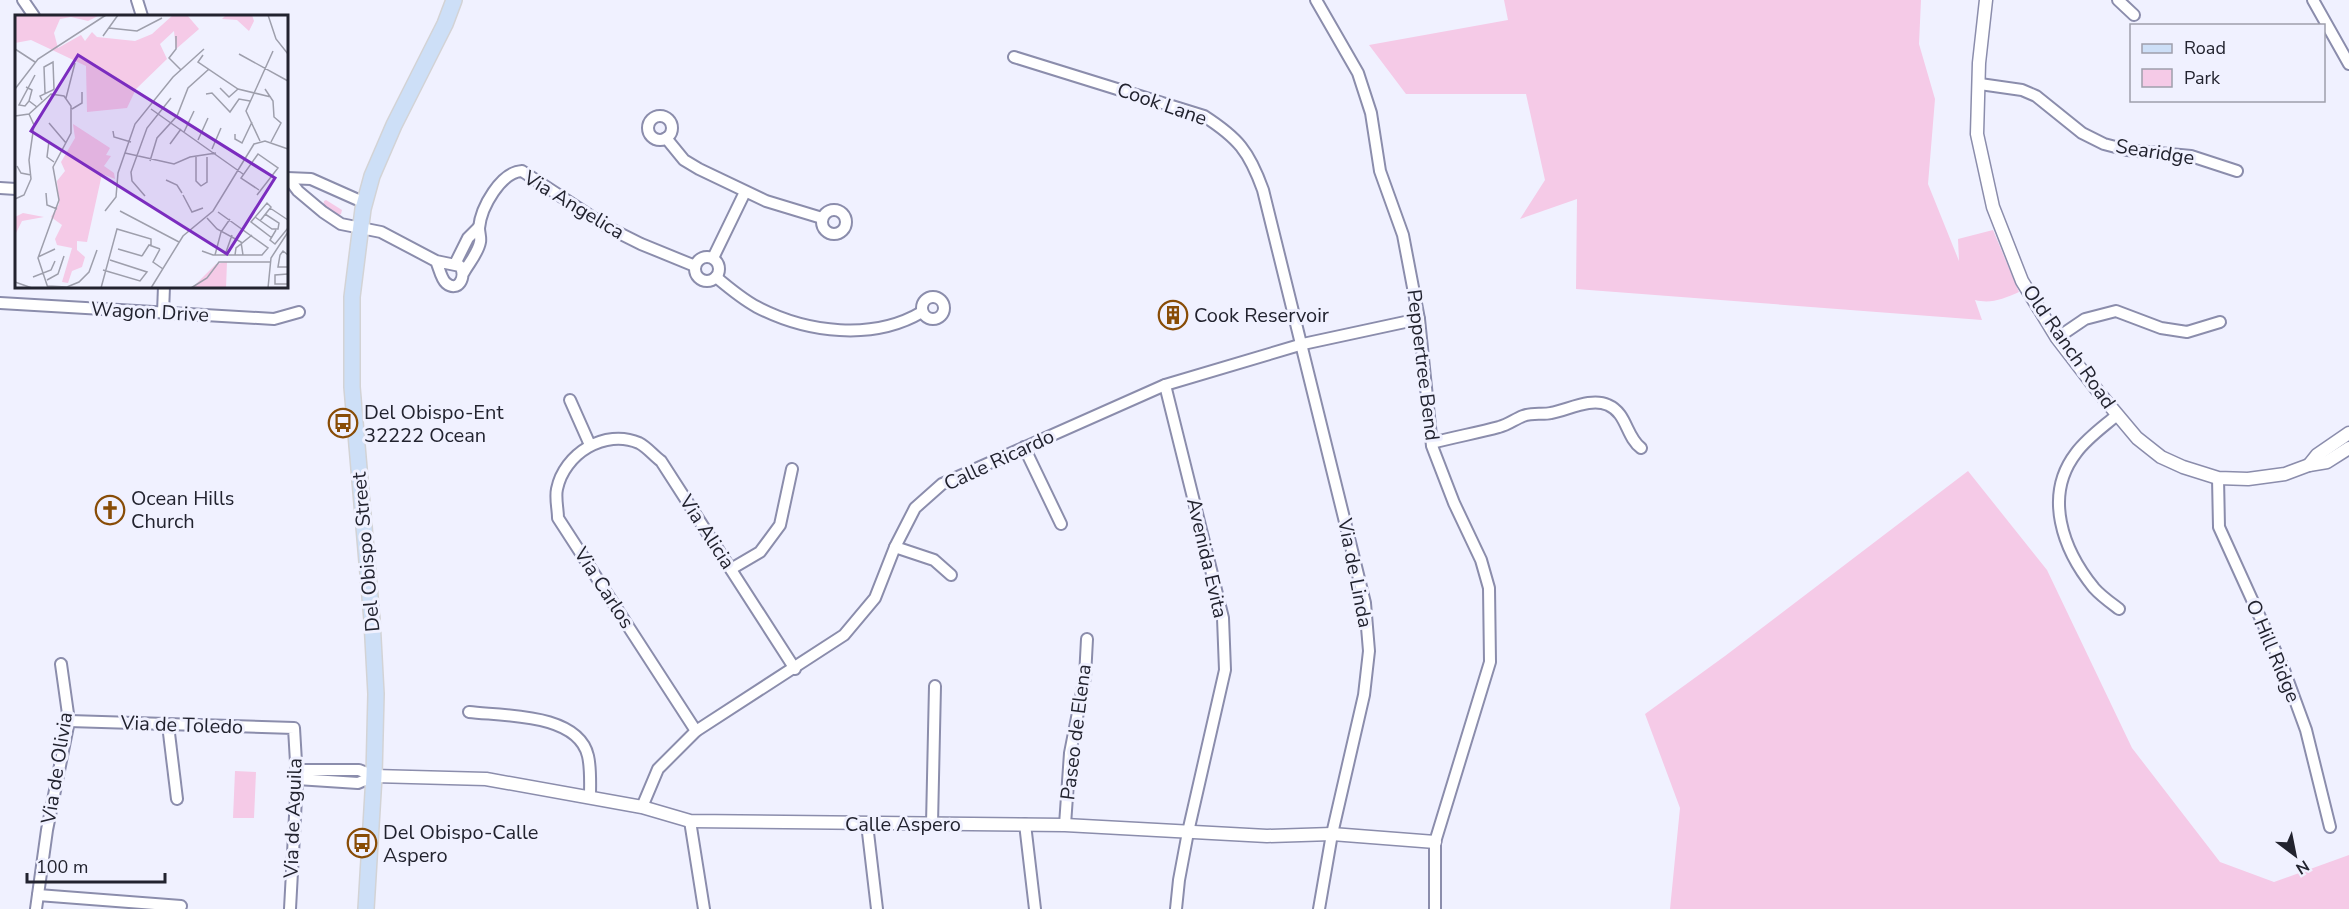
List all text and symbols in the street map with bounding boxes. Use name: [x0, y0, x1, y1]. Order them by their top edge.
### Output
inset map: [15, 15, 288, 288]
legend: [2130, 24, 2325, 102]
text: Road: [2184, 36, 2226, 60]
text: Park: [2184, 66, 2221, 90]
street label: Cook Lane: [1113, 76, 1211, 132]
street label: Searidge: [2114, 132, 2196, 172]
street label: Via Angelica: [518, 164, 629, 246]
street label: Old Ranch Road: [2016, 280, 2122, 414]
street label: Peppertree Bend: [1400, 288, 1446, 442]
street label: Wagon Drive: [90, 295, 210, 329]
building icon: Cook Reservoir: [1157, 299, 1189, 331]
place label: Cook Reservoir: [1194, 302, 1329, 329]
place label: Del Obispo-Ent 32222 Ocean: [364, 399, 504, 449]
bus stop icon: Del Obispo-Ent 32222 Ocean: [327, 407, 359, 439]
street label: Calle Ricardo: [939, 423, 1059, 497]
street label: Del Obispo Street: [345, 470, 386, 633]
place label: Ocean Hills Church: [131, 485, 234, 535]
street label: Via Alicia: [672, 489, 741, 574]
church icon: Ocean Hills Church: [94, 494, 126, 526]
street label: Avenida Evita: [1180, 495, 1234, 621]
street label: Via de Linda: [1331, 515, 1379, 630]
street label: Via Carlos: [567, 541, 640, 634]
street label: O Hill Ridge: [2239, 595, 2307, 707]
street label: Paseo de Elena: [1054, 662, 1098, 802]
street label: Via de Toledo: [119, 709, 244, 741]
street label: Via de Olivia: [35, 710, 79, 827]
street label: Via de Aguila: [277, 757, 309, 880]
street label: Calle Aspero: [845, 811, 961, 838]
place label: Del Obispo-Calle Aspero: [383, 819, 538, 869]
north arrow: [2265, 825, 2325, 885]
bus stop icon: Del Obispo-Calle Aspero: [346, 827, 378, 859]
scale bar: [27, 846, 165, 884]
text: N: [2292, 854, 2313, 879]
text: 100 m: [36, 855, 88, 879]

